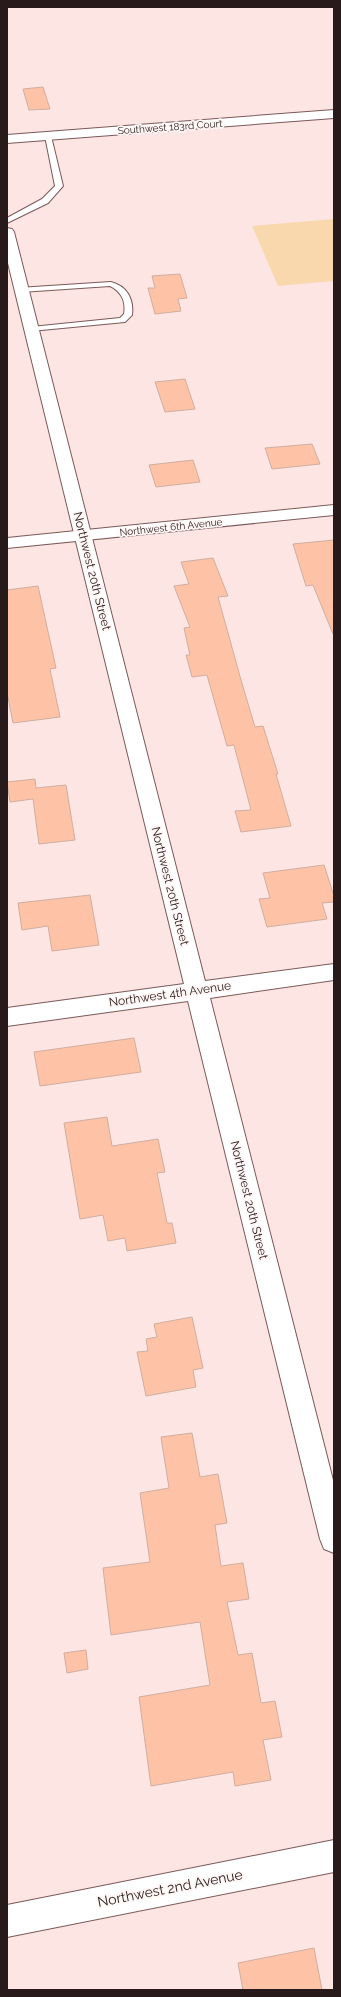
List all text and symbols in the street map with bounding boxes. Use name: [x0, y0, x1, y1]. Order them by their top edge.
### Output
street label: Southwest 183rd Court: [117, 118, 223, 136]
street label: Northwest 20th Street: [70, 510, 114, 632]
street label: Northwest 6th Avenue: [119, 516, 223, 538]
street label: Northwest 20th Street: [148, 825, 192, 947]
street label: Northwest 4th Avenue: [108, 978, 232, 1010]
street label: Northwest 20th Street: [227, 1139, 271, 1261]
street label: Northwest 2nd Avenue: [96, 1866, 244, 1910]

